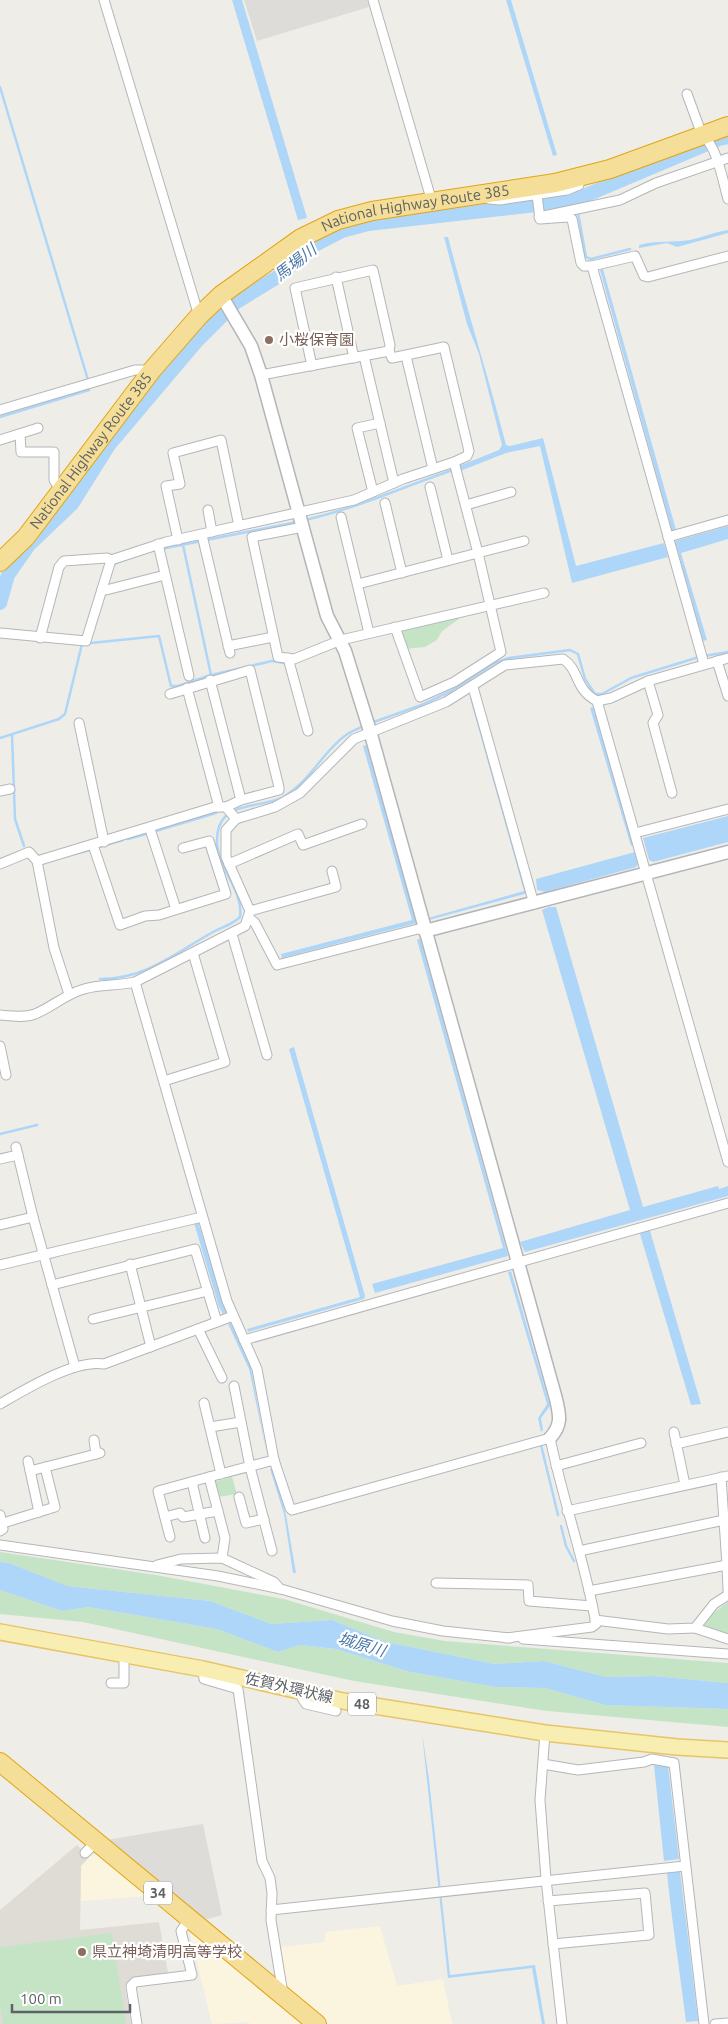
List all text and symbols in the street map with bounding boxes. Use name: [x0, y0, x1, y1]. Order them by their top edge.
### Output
street label: National Highway Route 385: [318, 181, 511, 235]
water label: 馬場川: [271, 239, 321, 284]
place label: 小桜保育園: [279, 331, 354, 348]
marker: 小桜保育園: [263, 334, 275, 346]
street label: National Highway Route 385: [26, 369, 155, 532]
water label: 城原川: [336, 1628, 389, 1660]
street label: 佐賀外環状線: [243, 1669, 335, 1706]
road number: 48: [348, 1692, 376, 1716]
road number: 34: [144, 1882, 172, 1905]
place label: 県立神埼清明高等学校: [92, 1943, 242, 1960]
marker: 県立神埼清明高等学校: [76, 1946, 88, 1958]
scale bar: [12, 1982, 130, 2014]
text: 100 m: [20, 1990, 62, 2007]

